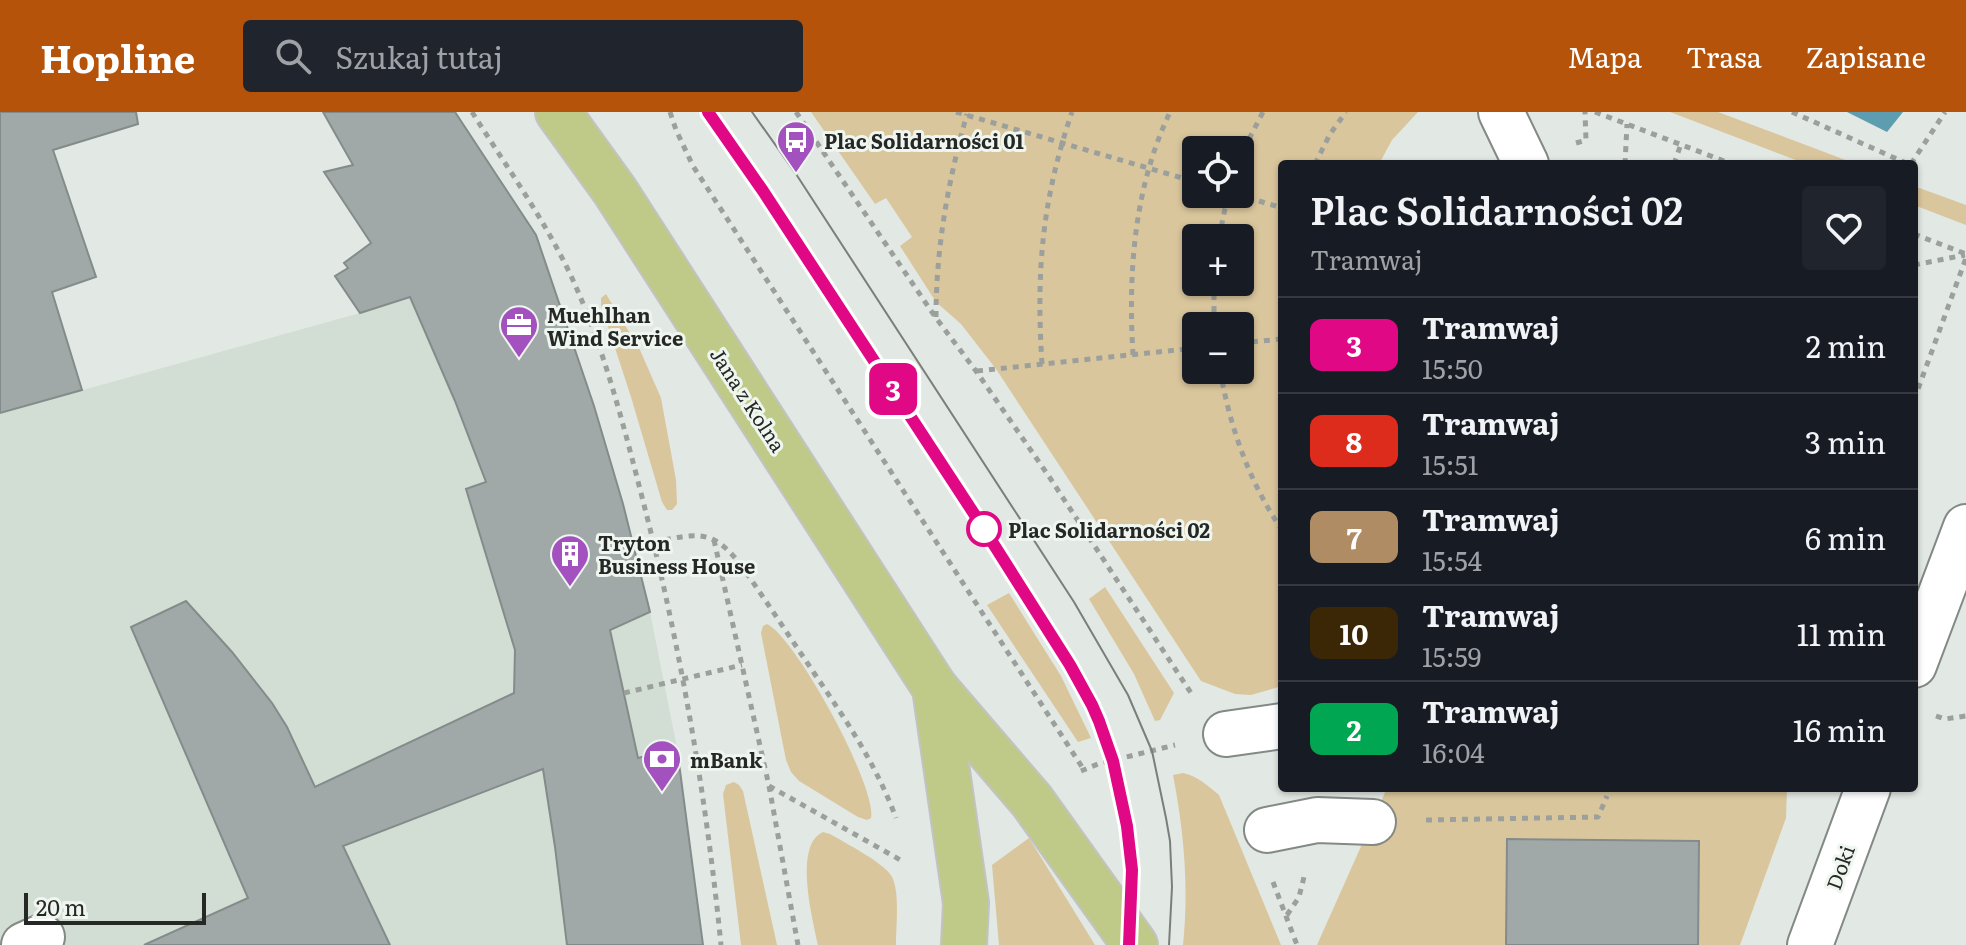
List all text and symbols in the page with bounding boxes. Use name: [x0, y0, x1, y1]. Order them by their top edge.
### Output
search box: [243, 20, 803, 92]
text: Hopline: [40, 28, 195, 85]
icon: search: [271, 34, 315, 78]
text: Szukaj tutaj: [335, 34, 503, 78]
text: Mapa: [1567, 35, 1642, 77]
text: Trasa: [1686, 35, 1762, 77]
text: Zapisane: [1806, 35, 1926, 77]
bus stop icon: Plac Solidarności 01: [775, 119, 817, 174]
place label: Plac Solidarności 01: [824, 125, 1024, 155]
map controls: [1182, 136, 1254, 384]
button: locate: [1182, 136, 1254, 208]
text: Plac Solidarności 02: [1310, 180, 1683, 237]
button: heart: [1802, 186, 1886, 270]
button: +: [1182, 224, 1254, 296]
text: Tramwaj: [1310, 239, 1423, 278]
place label: Muehlhan Wind Service: [547, 299, 683, 352]
office icon: Muehlhan Wind Service: [498, 304, 540, 359]
text: Tramwaj: [1422, 304, 1560, 348]
button: −: [1182, 312, 1254, 384]
text: 2 min: [1806, 323, 1886, 367]
text: 3: [1346, 324, 1362, 366]
street label: Jana z Kolna: [704, 341, 794, 457]
text: 15:50: [1422, 348, 1483, 387]
line badge: 3: [867, 363, 919, 415]
text: 3: [885, 368, 901, 410]
text: Tramwaj: [1422, 400, 1560, 444]
text: 3 min: [1805, 419, 1886, 463]
text: 8: [1346, 420, 1362, 462]
text: 15:51: [1422, 444, 1478, 483]
text: Tramwaj: [1422, 496, 1560, 540]
marker: Plac Solidarności 02: [967, 512, 1001, 546]
place label: Plac Solidarności 02: [1008, 514, 1210, 544]
text: 6 min: [1805, 515, 1886, 559]
text: 7: [1346, 516, 1362, 558]
place label: Tryton Business House: [598, 527, 755, 580]
building icon: Tryton Business House: [549, 533, 591, 588]
text: 15:54: [1422, 540, 1482, 579]
text: Tramwaj: [1422, 592, 1560, 636]
text: 11 min: [1797, 611, 1886, 655]
text: 10: [1340, 612, 1368, 654]
text: 15:59: [1422, 636, 1481, 675]
text: Tramwaj: [1422, 688, 1560, 732]
text: 16 min: [1793, 707, 1886, 751]
text: 2: [1346, 708, 1362, 750]
text: 16:04: [1422, 732, 1485, 771]
bank icon: mBank: [641, 738, 683, 793]
place label: mBank: [690, 744, 763, 774]
street label: Doki: [1817, 840, 1861, 894]
scale bar: [24, 889, 206, 925]
text: 20 m: [36, 890, 86, 923]

